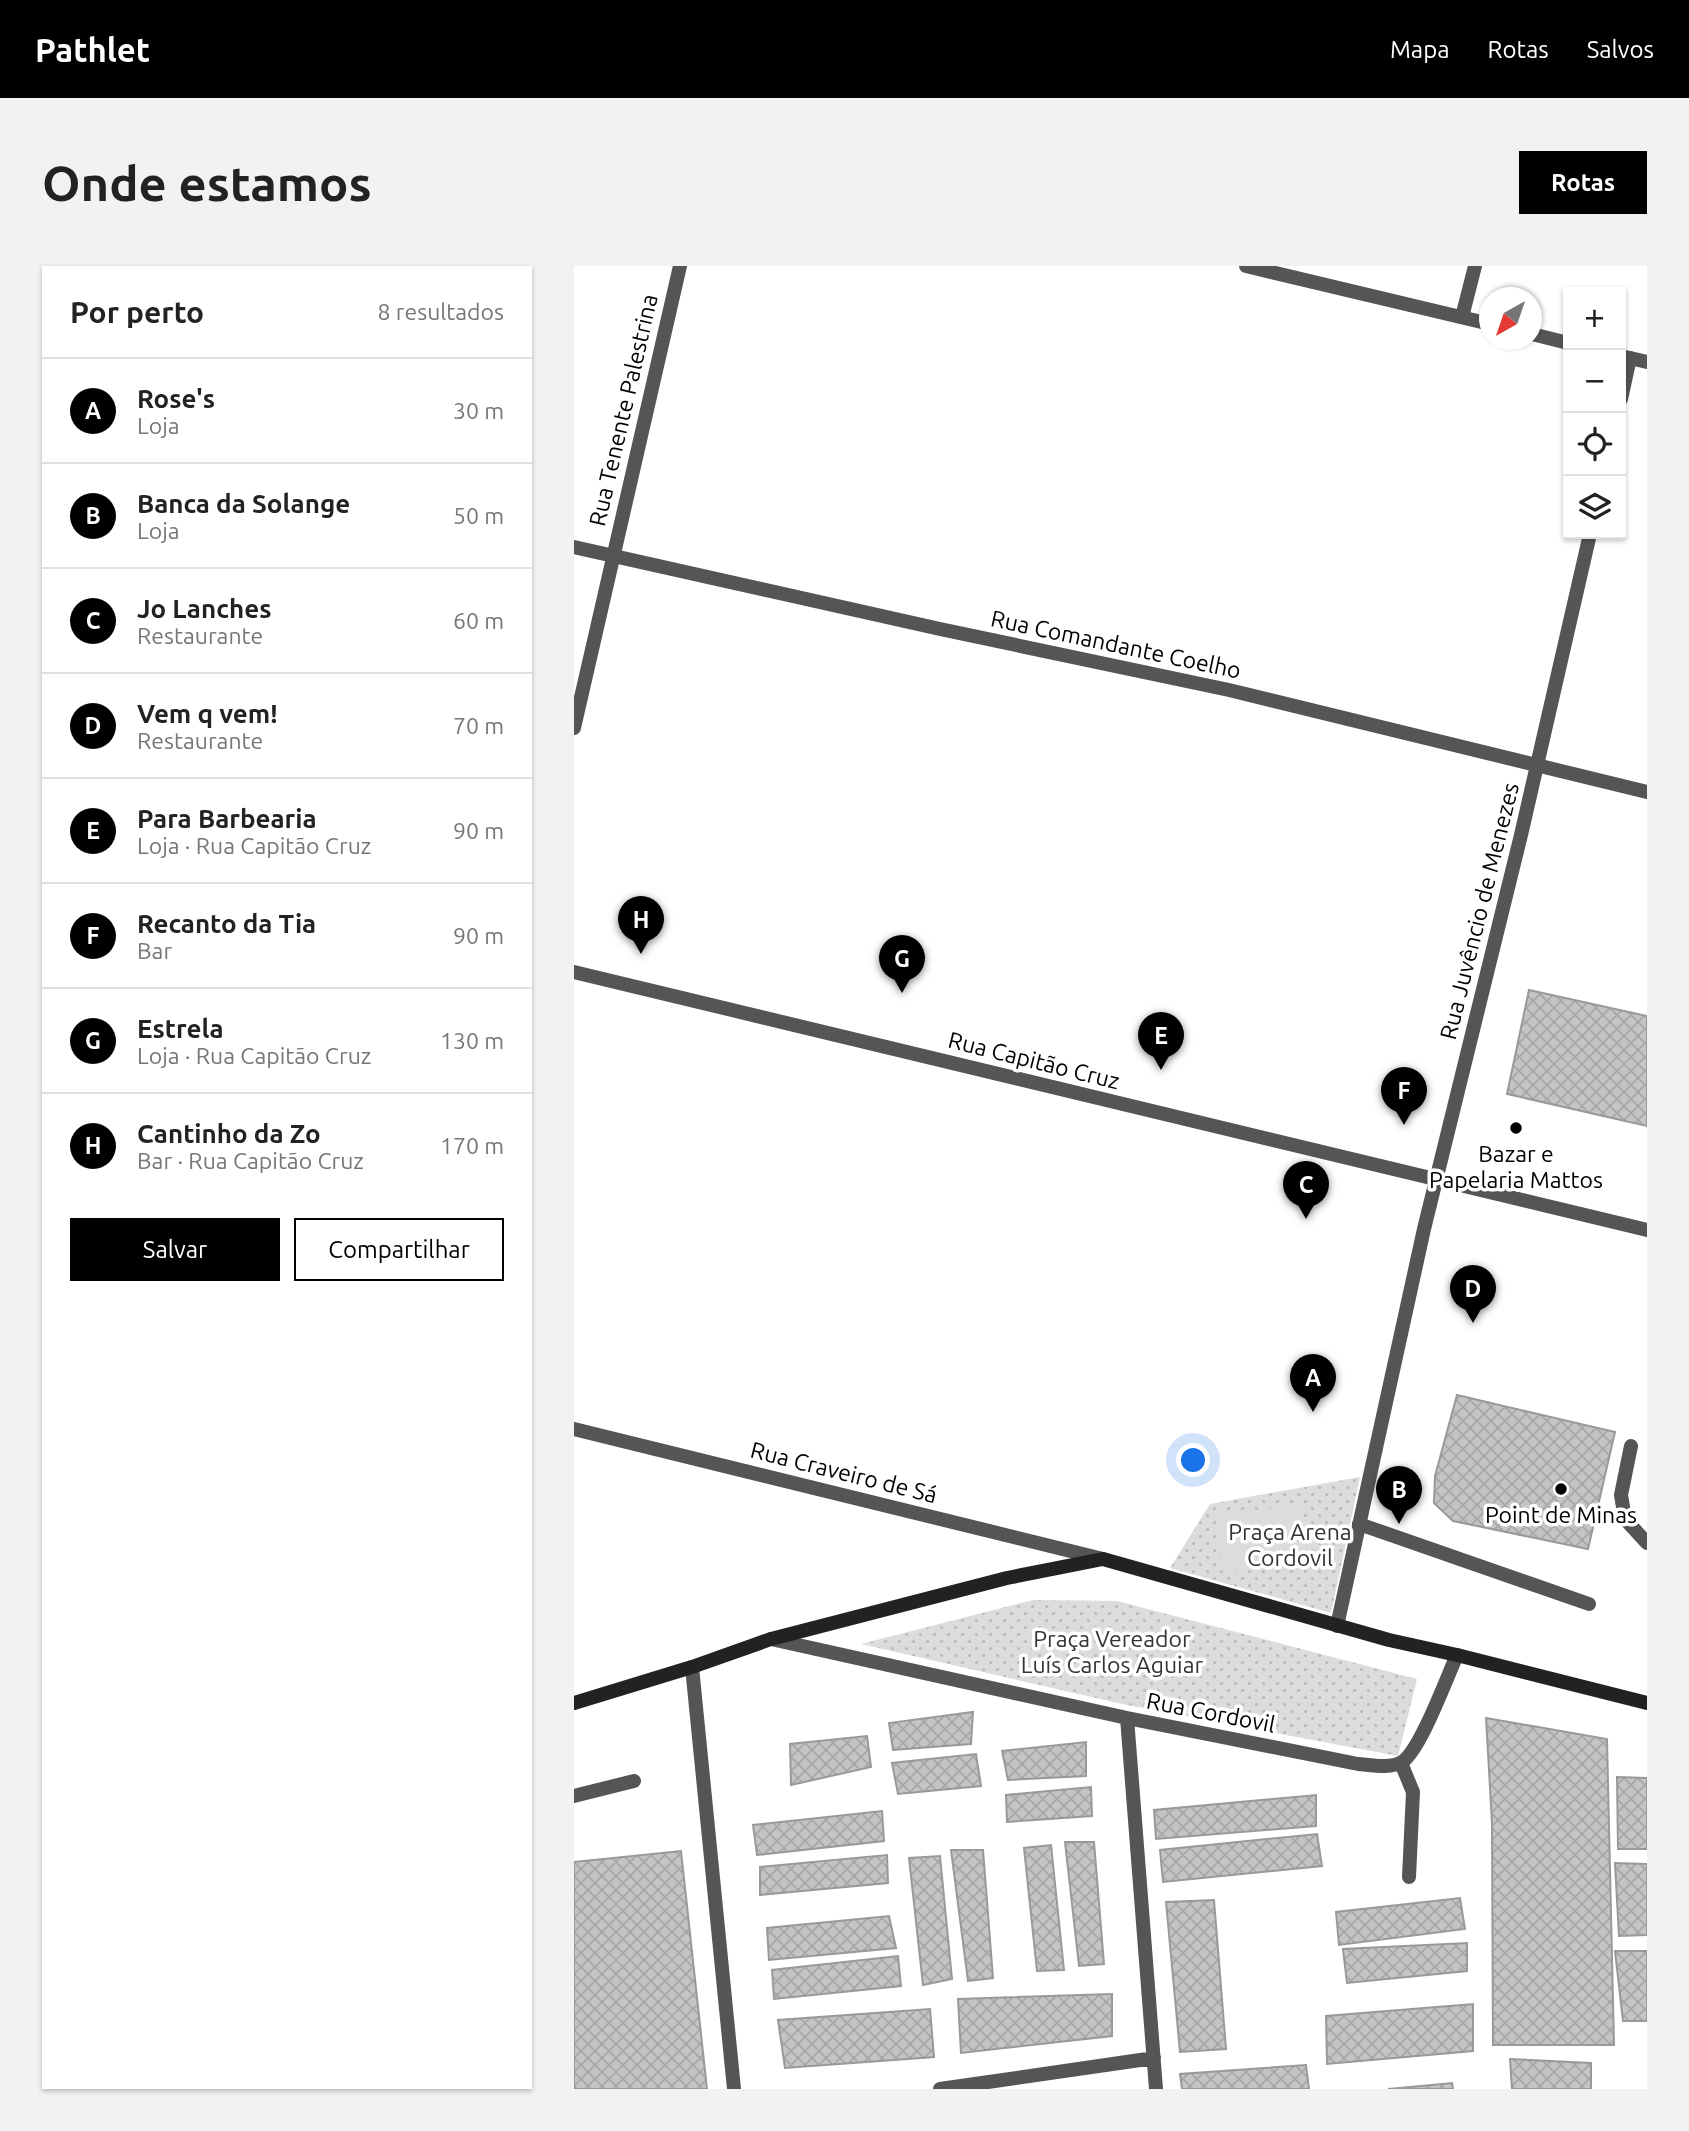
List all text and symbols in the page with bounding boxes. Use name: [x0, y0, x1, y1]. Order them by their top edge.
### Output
text: Pathlet: [35, 31, 150, 68]
text: Mapa: [1390, 36, 1450, 63]
text: Rotas: [1488, 36, 1549, 63]
text: Salvos: [1587, 36, 1654, 63]
button: Rotas: [1519, 151, 1647, 214]
text: Onde estamos: [42, 155, 372, 210]
north arrow: [1479, 287, 1542, 350]
map controls: [1563, 287, 1626, 539]
button: +: [1563, 287, 1626, 350]
street label: Rua Tenente Palestrina: [584, 292, 662, 528]
text: Por perto: [70, 295, 204, 329]
text: 8 resultados: [378, 299, 504, 324]
button: −: [1563, 350, 1626, 413]
text: Rose's: [137, 384, 215, 413]
text: A: [85, 398, 101, 423]
text: 30 m: [453, 398, 504, 423]
text: Loja: [137, 413, 180, 438]
button: locate: [1563, 413, 1626, 476]
button: layers: [1563, 476, 1626, 539]
text: Banca da Solange: [137, 489, 350, 518]
text: B: [85, 503, 101, 528]
text: 50 m: [453, 503, 504, 528]
text: Loja: [137, 518, 180, 543]
text: Jo Lanches: [137, 594, 271, 623]
street label: Rua Comandante Coelho: [989, 605, 1243, 683]
text: C: [86, 608, 100, 633]
text: 60 m: [453, 608, 504, 633]
text: Restaurante: [137, 623, 263, 648]
text: Vem q vem!: [137, 699, 278, 728]
text: D: [85, 713, 101, 738]
text: 70 m: [453, 713, 504, 738]
text: Restaurante: [137, 728, 263, 753]
street label: Rua Juvêncio de Menezes: [1435, 780, 1523, 1042]
text: Para Barbearia: [137, 804, 317, 833]
text: E: [86, 818, 100, 843]
text: 90 m: [453, 818, 504, 843]
text: Loja · Rua Capitão Cruz: [137, 833, 371, 858]
pin: H: [618, 896, 664, 954]
text: Recanto da Tia: [137, 909, 316, 938]
text: F: [87, 923, 99, 948]
text: 90 m: [453, 923, 504, 948]
pin: G: [879, 935, 925, 993]
text: Bar: [137, 938, 172, 963]
pin: E: [1138, 1012, 1184, 1070]
text: Estrela: [137, 1014, 224, 1043]
street label: Rua Capitão Cruz: [946, 1027, 1122, 1093]
text: G: [85, 1028, 101, 1053]
text: 130 m: [440, 1028, 504, 1053]
text: Loja · Rua Capitão Cruz: [137, 1043, 371, 1068]
pin: F: [1381, 1067, 1427, 1125]
text: Cantinho da Zo: [137, 1119, 321, 1148]
marker: Bazar e Papelaria Mattos: [1508, 1120, 1524, 1136]
text: H: [85, 1133, 101, 1158]
text: 170 m: [440, 1133, 504, 1158]
place label: Bazar e Papelaria Mattos: [1429, 1141, 1603, 1192]
text: Bar · Rua Capitão Cruz: [137, 1148, 364, 1173]
pin: C: [1283, 1161, 1329, 1219]
button: Salvar: [70, 1218, 280, 1281]
button: Compartilhar: [294, 1218, 504, 1281]
pin: D: [1450, 1265, 1496, 1323]
pin: A: [1290, 1354, 1336, 1412]
street label: Rua Craveiro de Sá: [748, 1437, 940, 1507]
your location: [1176, 1443, 1210, 1477]
pin: B: [1376, 1466, 1422, 1524]
marker: Point de Minas: [1553, 1481, 1569, 1497]
place label: Point de Minas: [1485, 1502, 1637, 1527]
park label: Praça Arena Cordovil: [1228, 1519, 1352, 1570]
park label: Praça Vereador Luís Carlos Aguiar: [1021, 1626, 1204, 1677]
street label: Rua Cordovil: [1145, 1687, 1277, 1737]

